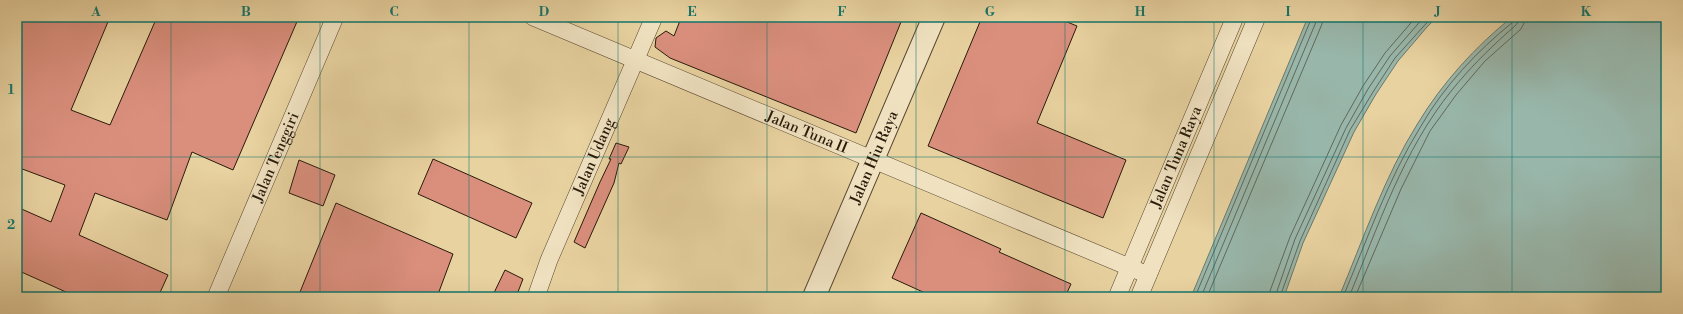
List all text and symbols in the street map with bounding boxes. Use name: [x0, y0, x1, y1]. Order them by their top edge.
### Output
text: A: [90, 4, 101, 20]
text: B: [241, 4, 251, 20]
text: C: [389, 4, 399, 20]
text: D: [539, 4, 549, 20]
text: E: [687, 4, 697, 20]
text: F: [837, 4, 847, 20]
text: G: [985, 4, 996, 20]
text: H: [1135, 4, 1146, 20]
text: I: [1285, 4, 1291, 20]
text: J: [1433, 4, 1441, 20]
text: K: [1581, 4, 1592, 20]
text: 1: [8, 82, 15, 98]
street label: Jalan Tuna Raya: [1146, 103, 1206, 212]
street label: Jalan Tuna II: [762, 106, 851, 158]
street label: Jalan Hiu Raya: [846, 108, 903, 208]
street label: Jalan Tenggiri: [248, 109, 303, 206]
street label: Jalan Udang: [569, 115, 619, 199]
text: 2: [7, 217, 15, 233]

